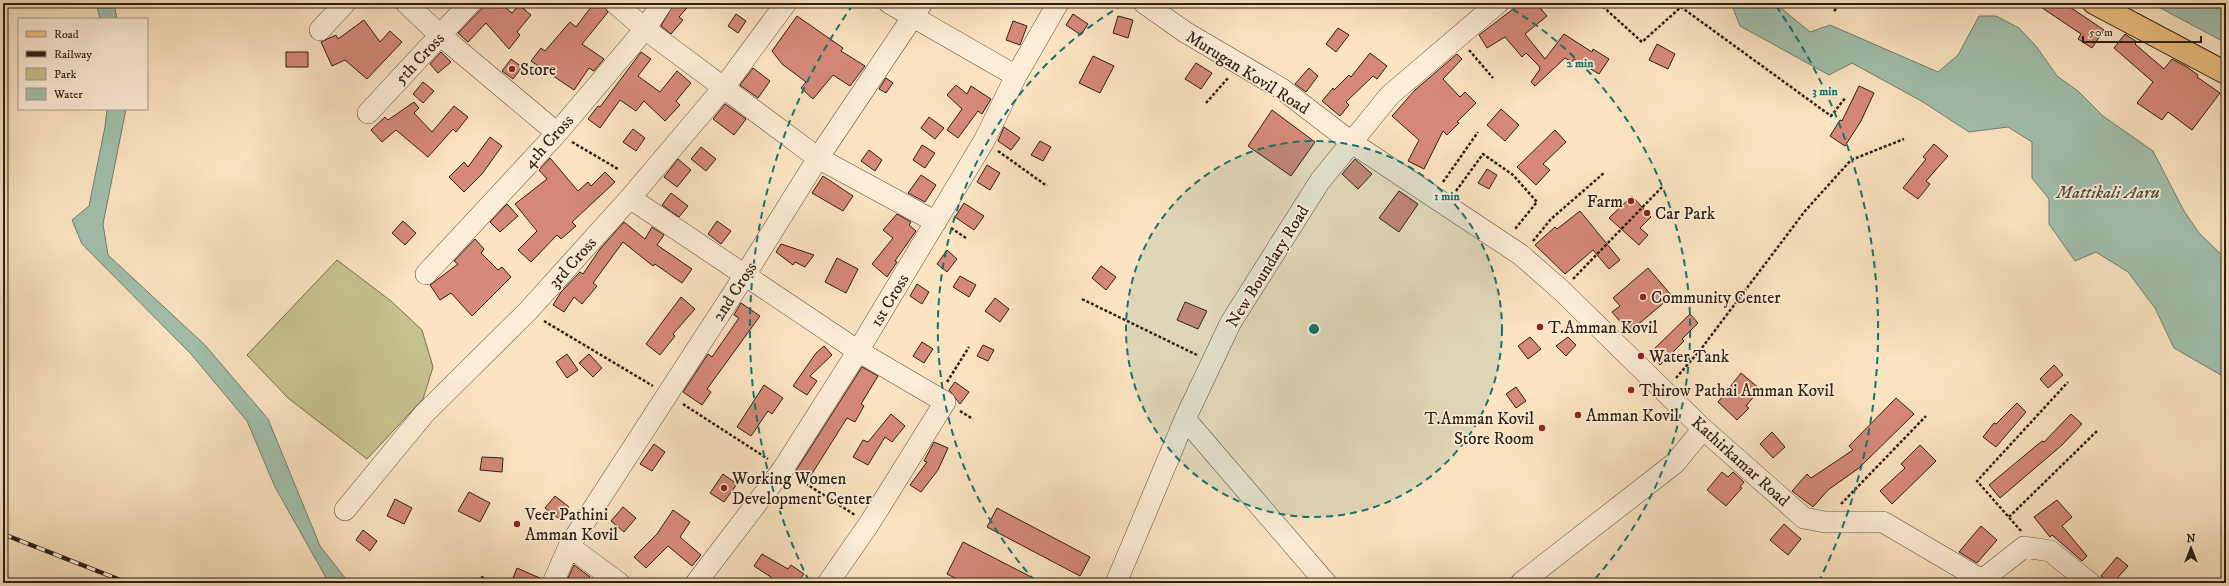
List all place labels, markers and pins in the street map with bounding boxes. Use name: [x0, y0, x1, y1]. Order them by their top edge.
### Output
place label: Store: [520, 59, 556, 81]
marker: Store: [507, 64, 517, 74]
place label: Farm: [1587, 191, 1623, 213]
marker: Farm: [1626, 196, 1636, 206]
place label: Car Park: [1655, 203, 1716, 225]
marker: Car Park: [1642, 208, 1652, 218]
place label: Community Center: [1651, 287, 1781, 309]
marker: Community Center: [1638, 292, 1648, 302]
place label: T.Amman Kovil: [1548, 317, 1658, 339]
centre of rings: [1307, 322, 1321, 336]
marker: T.Amman Kovil: [1535, 322, 1545, 332]
place label: Water Tank: [1648, 346, 1730, 368]
marker: Water Tank: [1636, 351, 1646, 361]
place label: Thirow Pathai Amman Kovil: [1639, 380, 1834, 402]
marker: Thirow Pathai Amman Kovil: [1626, 385, 1636, 395]
place label: Amman Kovil: [1586, 405, 1679, 427]
place label: T.Amman Kovil Store Room: [1425, 408, 1534, 450]
marker: Amman Kovil: [1573, 410, 1583, 420]
marker: T.Amman Kovil Store Room: [1537, 423, 1547, 433]
place label: Working Women Development Center: [731, 468, 872, 510]
marker: Working Women Development Center: [719, 483, 729, 493]
place label: Veer Pathini Amman Kovil: [524, 504, 618, 546]
marker: Veer Pathini Amman Kovil: [512, 519, 522, 529]

